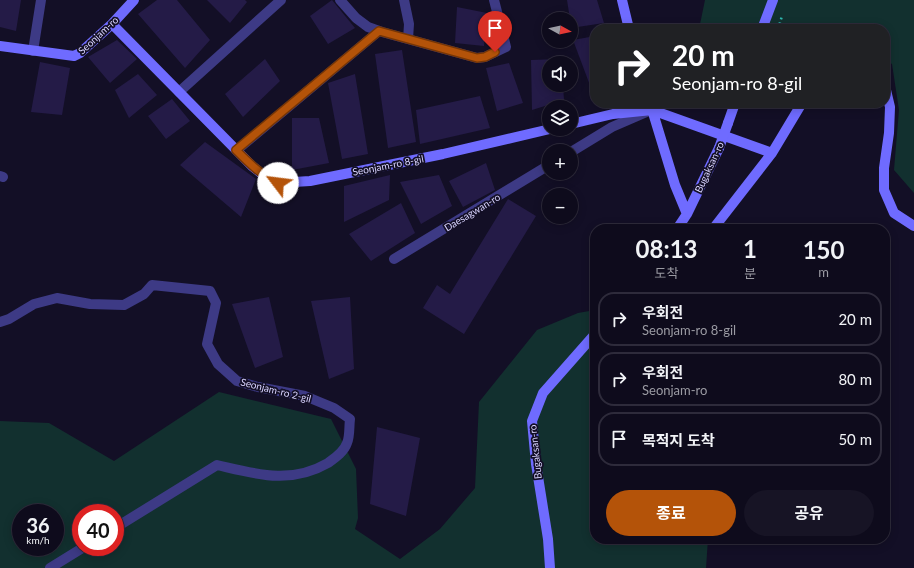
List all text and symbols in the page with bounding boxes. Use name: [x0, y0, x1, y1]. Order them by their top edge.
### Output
pin: [478, 11, 512, 52]
north arrow: [542, 12, 578, 48]
map controls: [542, 12, 578, 224]
street label: Seonjam-ro: [75, 13, 121, 57]
icon: arrive: [484, 17, 506, 39]
text: 20 m: [672, 38, 735, 72]
icon: right: [606, 40, 658, 92]
button: sound: [542, 56, 578, 92]
text: Seonjam-ro 8-gil: [672, 72, 802, 94]
button: layers: [542, 100, 578, 136]
street label: Bugaksan-ro: [692, 139, 726, 194]
button: +: [542, 144, 578, 180]
street label: Seonjam-ro 8-gil: [351, 152, 425, 178]
position arrow: [257, 162, 299, 204]
button: −: [542, 188, 578, 224]
street label: Daesagwan-ro: [442, 190, 503, 233]
text: 08:13: [636, 234, 697, 263]
text: 1: [743, 234, 757, 263]
text: 150: [803, 235, 844, 264]
text: m: [818, 264, 829, 280]
text: 도착: [655, 265, 679, 281]
text: 분: [744, 265, 756, 281]
text: 우회전: [642, 303, 683, 321]
icon: right: [608, 308, 630, 330]
text: 20 m: [838, 310, 872, 328]
text: Seonjam-ro 8-gil: [642, 322, 736, 338]
text: 우회전: [642, 363, 683, 381]
icon: right: [608, 368, 630, 390]
text: 80 m: [838, 370, 872, 388]
street label: Seonjam-ro 2-gil: [239, 375, 313, 405]
text: Seonjam-ro: [642, 382, 707, 398]
street label: Bugaksan-ro: [526, 424, 544, 480]
icon: arrive: [608, 428, 630, 450]
text: 50 m: [838, 430, 872, 448]
text: 목적지 도착: [642, 431, 715, 449]
button: 종료: [606, 490, 736, 536]
button: 공유: [744, 490, 874, 536]
speed limit sign: 40: [72, 504, 124, 556]
text: 36: [26, 513, 50, 537]
text: km/h: [26, 534, 50, 546]

